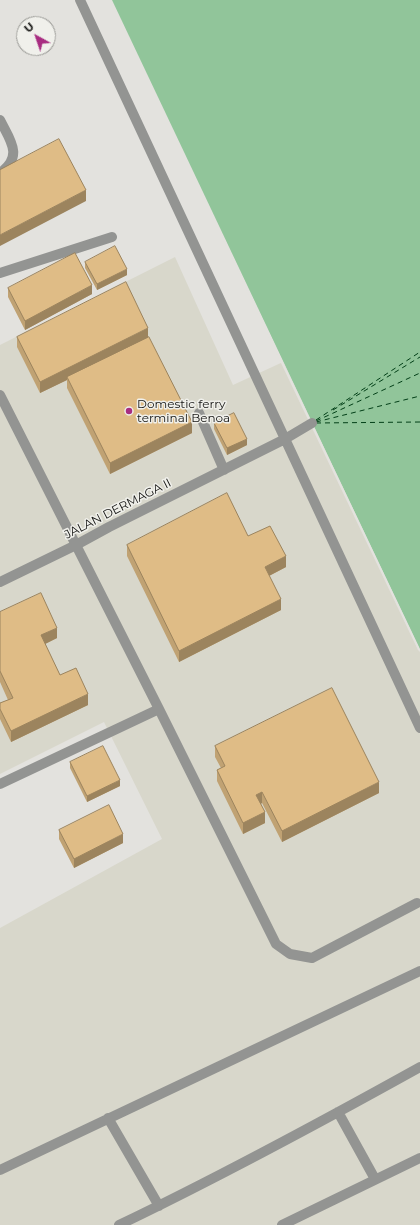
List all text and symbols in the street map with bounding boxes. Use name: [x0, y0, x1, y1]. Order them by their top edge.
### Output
north arrow: [16, 16, 56, 56]
text: U: [21, 19, 37, 36]
place label: Domestic ferry terminal Benoa: [137, 397, 230, 425]
marker: Domestic ferry terminal Benoa: [124, 406, 134, 416]
street label: JALAN DERMAGA II: [62, 476, 174, 542]

